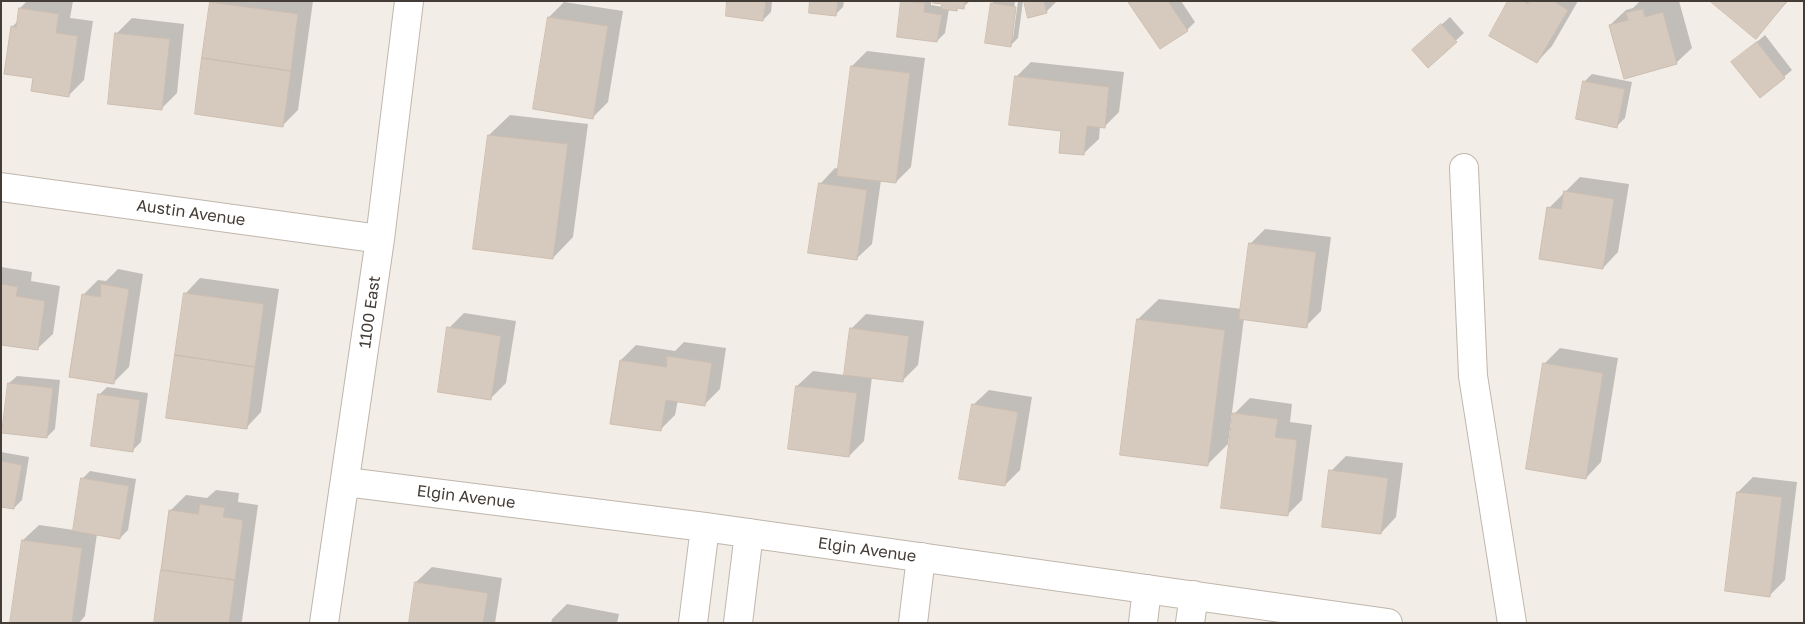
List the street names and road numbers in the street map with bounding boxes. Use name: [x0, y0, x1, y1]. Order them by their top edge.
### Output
street label: Austin Avenue: [135, 196, 247, 230]
street label: 1100 East: [355, 275, 385, 349]
street label: Elgin Avenue: [416, 481, 516, 513]
street label: Elgin Avenue: [817, 534, 917, 566]

